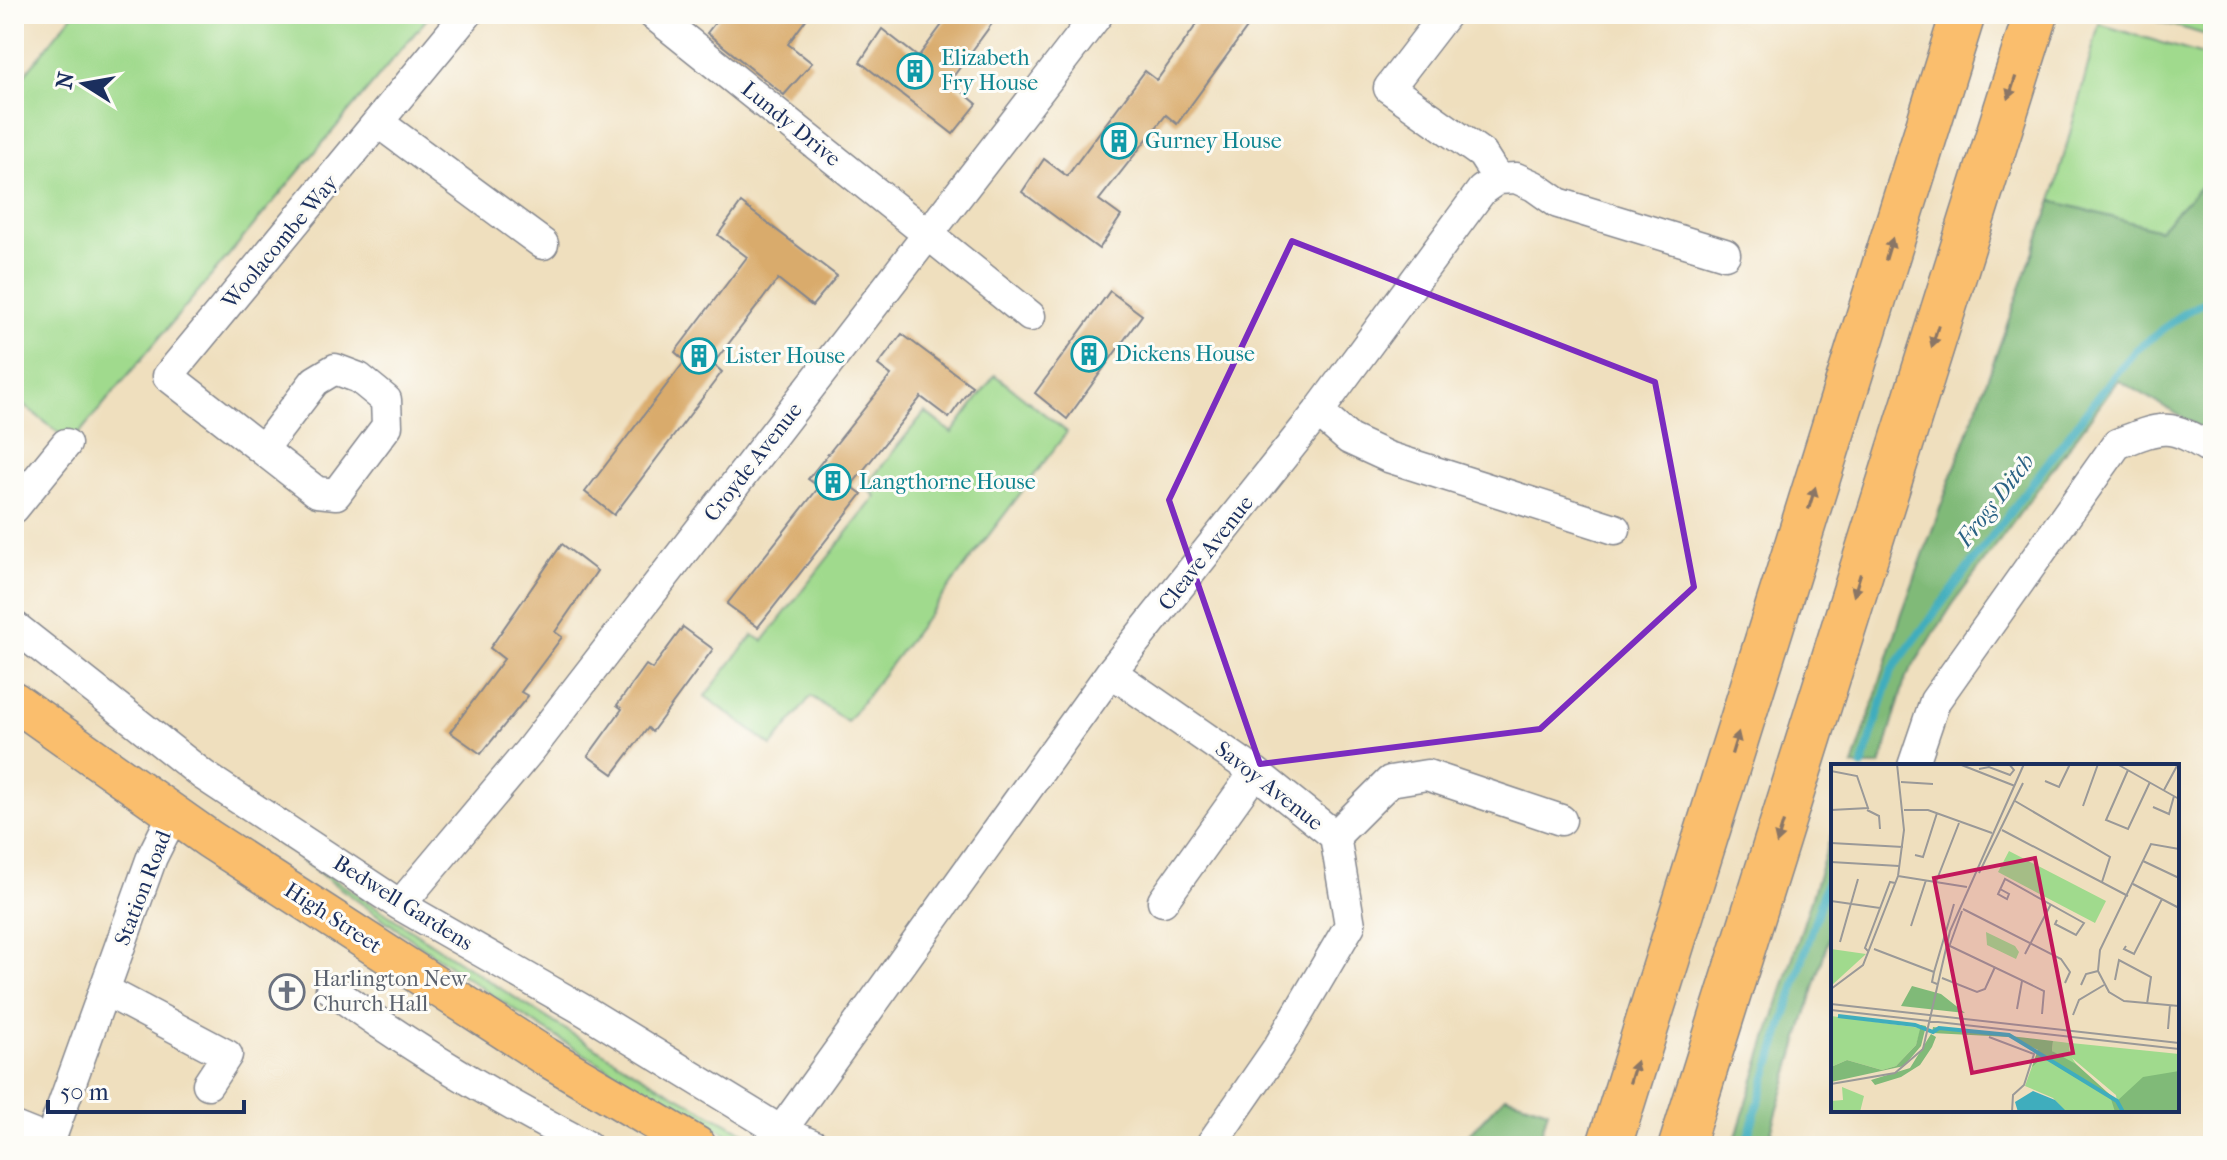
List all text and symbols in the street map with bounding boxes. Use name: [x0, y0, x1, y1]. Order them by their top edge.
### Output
north arrow: [44, 44, 124, 124]
place label: Elizabeth Fry House: [941, 45, 1038, 96]
building icon: Elizabeth Fry House: [896, 52, 934, 90]
text: N: [51, 69, 80, 91]
street label: Lundy Drive: [736, 76, 846, 172]
one-way arrow: [2006, 77, 2018, 101]
building icon: Gurney House: [1100, 122, 1138, 160]
place label: Gurney House: [1145, 128, 1282, 154]
street label: Woolacombe Way: [216, 169, 344, 315]
one-way arrow: [1883, 237, 1896, 261]
one-way arrow: [1928, 325, 1940, 349]
building icon: Dickens House: [1070, 335, 1108, 373]
building icon: Lister House: [680, 337, 718, 375]
place label: Dickens House: [1115, 341, 1255, 367]
place label: Lister House: [725, 343, 845, 369]
street label: Croyde Avenue: [698, 397, 808, 527]
water label: Frogs Ditch: [1949, 448, 2040, 553]
building icon: Langthorne House: [814, 463, 852, 501]
place label: Langthorne House: [859, 469, 1036, 495]
one-way arrow: [1806, 485, 1819, 509]
street label: Cleave Avenue: [1153, 490, 1259, 616]
one-way arrow: [1850, 573, 1863, 597]
one-way arrow: [1730, 731, 1742, 755]
street label: Savoy Avenue: [1210, 736, 1328, 836]
inset map: [1831, 764, 2179, 1112]
one-way arrow: [1773, 821, 1786, 845]
street label: Station Road: [109, 826, 177, 949]
street label: Bedwell Gardens: [329, 850, 477, 956]
street label: High Street: [279, 877, 387, 959]
place label: Harlington New Church Hall: [313, 966, 468, 1017]
church icon: Harlington New Church Hall: [268, 973, 306, 1011]
one-way arrow: [1627, 1059, 1639, 1083]
scale bar: [48, 1064, 244, 1114]
text: 50 m: [60, 1078, 109, 1106]

